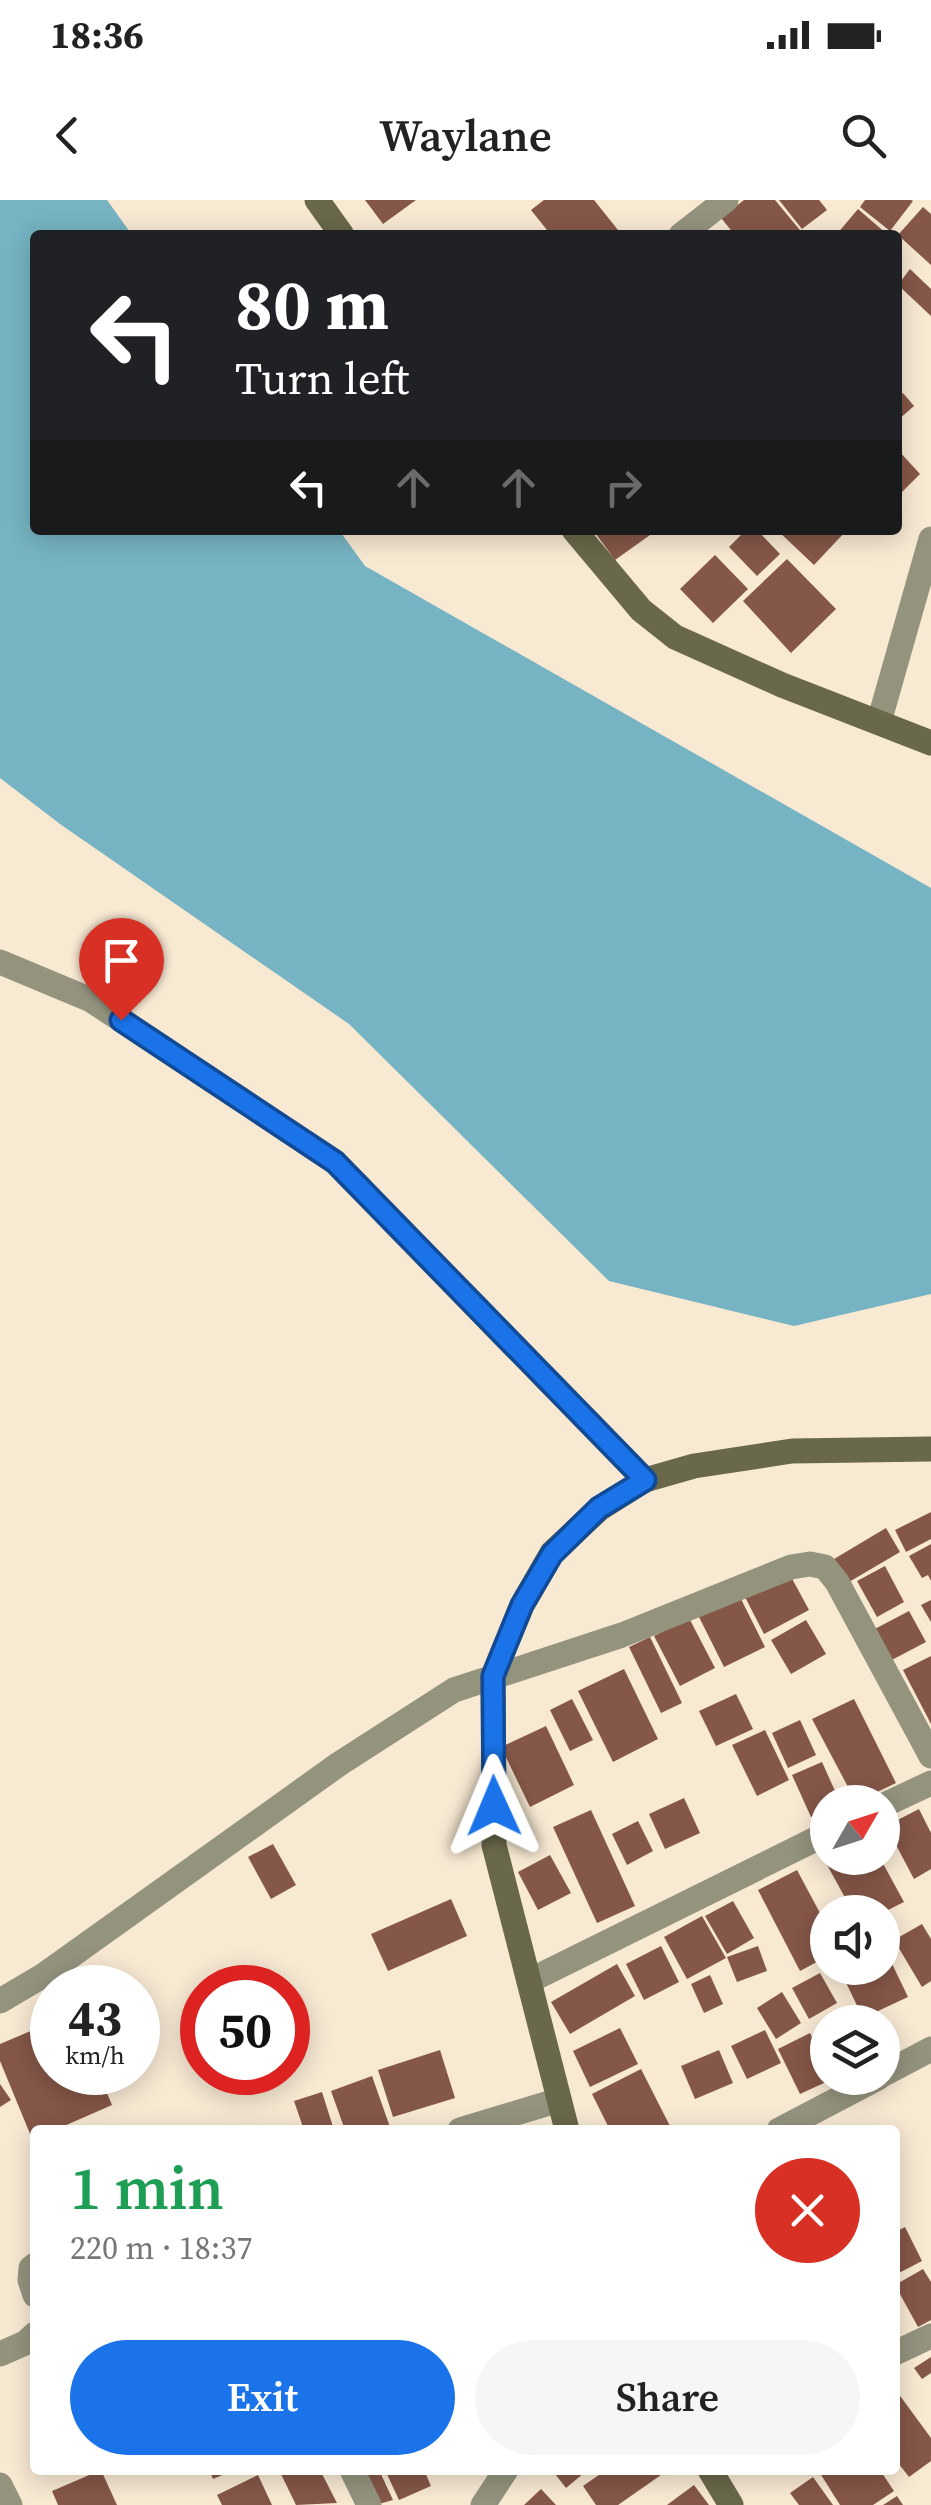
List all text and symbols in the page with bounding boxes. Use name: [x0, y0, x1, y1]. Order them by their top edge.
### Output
text: 18:36: [50, 9, 144, 61]
text: Waylane: [379, 104, 552, 166]
icon: back: [40, 108, 95, 163]
icon: search: [836, 108, 891, 163]
text: 80 m: [235, 256, 389, 352]
icon: left: [70, 270, 200, 400]
text: Turn left: [235, 347, 409, 409]
icon: left: [281, 460, 336, 515]
icon: ahead: [386, 460, 441, 515]
icon: ahead: [491, 460, 546, 515]
icon: right: [596, 460, 651, 515]
pin: [79, 918, 164, 1021]
icon: arrive: [94, 933, 149, 988]
position arrow: [442, 1754, 546, 1858]
north arrow: [810, 1785, 900, 1875]
map controls: [810, 1785, 900, 2095]
button: sound: [810, 1895, 900, 1985]
speed limit sign: 50: [180, 1965, 310, 2095]
text: 43: [68, 1983, 122, 2052]
button: layers: [810, 2005, 900, 2095]
text: km/h: [65, 2038, 125, 2072]
text: 1 min: [70, 2147, 224, 2229]
button: close: [755, 2158, 860, 2263]
text: 220 m · 18:37: [70, 2226, 252, 2270]
button: Exit: [70, 2340, 455, 2455]
button: Share: [475, 2340, 860, 2455]

